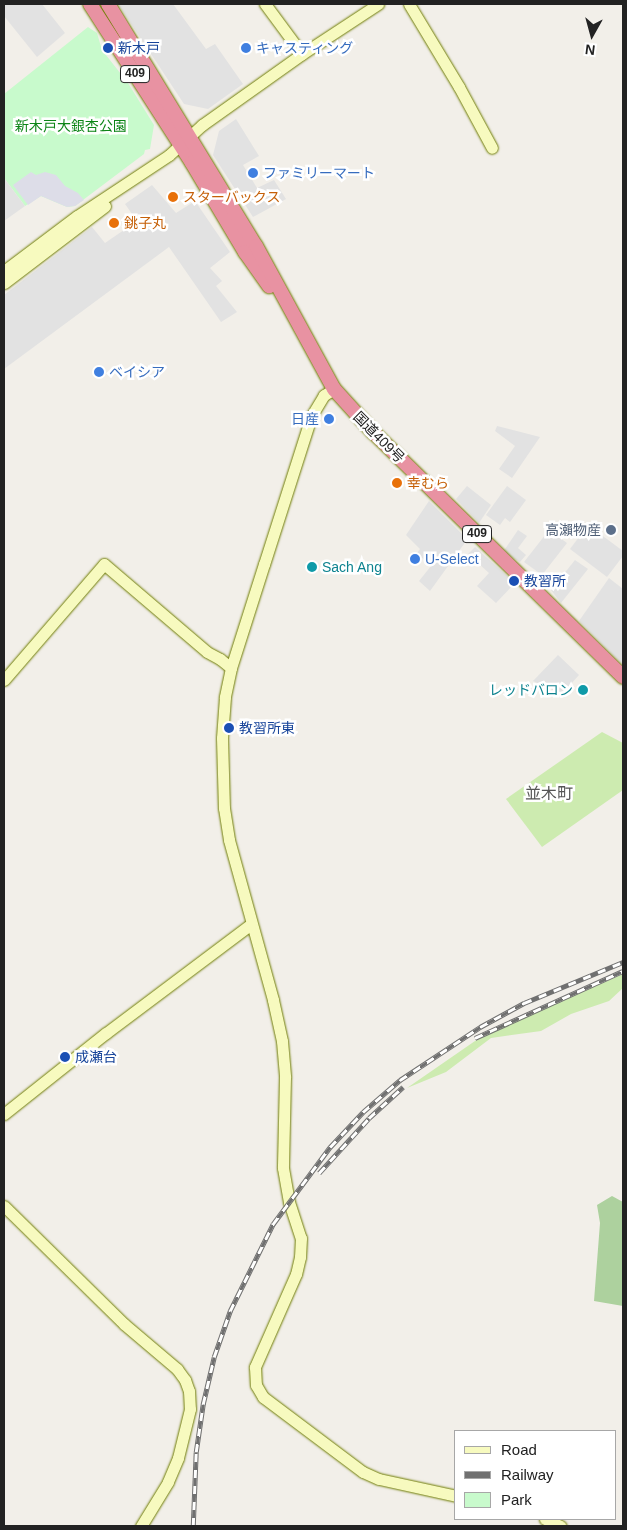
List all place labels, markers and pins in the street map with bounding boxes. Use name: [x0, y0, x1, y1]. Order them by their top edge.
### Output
place label: 新木戸: [118, 40, 160, 56]
place label: キャスティング: [256, 40, 354, 56]
marker: 新木戸: [102, 42, 114, 54]
marker: キャスティング: [240, 42, 252, 54]
place label: ファミリーマート: [263, 165, 375, 181]
marker: ファミリーマート: [247, 167, 259, 179]
place label: スターバックス: [183, 189, 281, 205]
marker: スターバックス: [167, 191, 179, 203]
place label: 銚子丸: [124, 215, 166, 231]
marker: 銚子丸: [108, 217, 120, 229]
place label: ベイシア: [109, 364, 165, 380]
marker: ベイシア: [93, 366, 105, 378]
place label: 日産: [291, 411, 319, 427]
marker: 日産: [323, 413, 335, 425]
place label: 幸むら: [407, 475, 449, 491]
marker: 幸むら: [391, 477, 403, 489]
place label: 高瀨物産: [545, 522, 601, 538]
marker: 高瀨物産: [605, 524, 617, 536]
place label: U-Select: [425, 551, 479, 567]
marker: U-Select: [409, 553, 421, 565]
place label: Sach Ang: [322, 559, 383, 575]
marker: Sach Ang: [306, 561, 318, 573]
place label: 教習所: [524, 573, 566, 589]
marker: 教習所: [508, 575, 520, 587]
place label: レッドバロン: [489, 682, 573, 698]
marker: レッドバロン: [577, 684, 589, 696]
place label: 教習所東: [239, 720, 295, 736]
marker: 教習所東: [223, 722, 235, 734]
place label: 成瀬台: [75, 1049, 117, 1065]
marker: 成瀬台: [59, 1051, 71, 1063]

